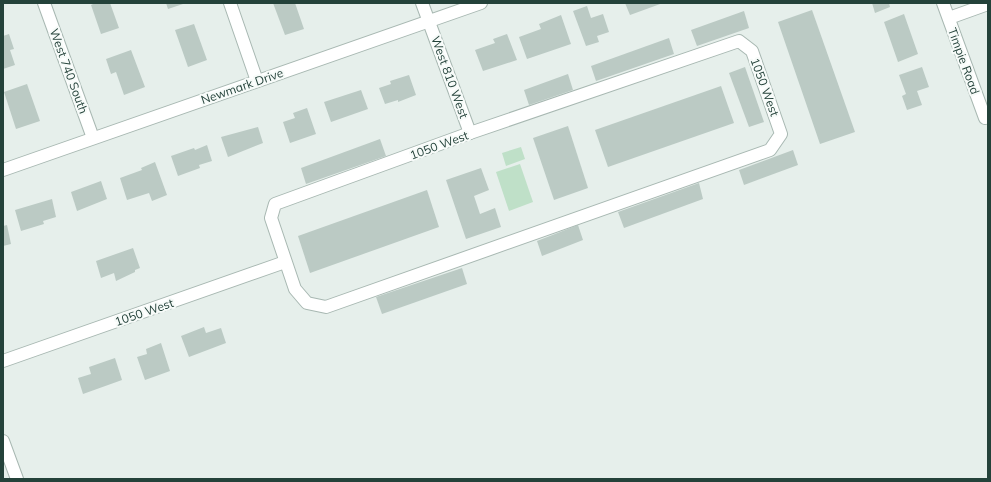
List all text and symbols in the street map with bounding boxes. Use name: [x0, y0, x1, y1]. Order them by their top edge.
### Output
street label: West 740 South: [47, 26, 91, 116]
street label: Timpie Road: [945, 26, 983, 96]
street label: West 810 West: [428, 34, 472, 120]
street label: 1050 West: [747, 56, 783, 118]
street label: Newmark Drive: [199, 65, 285, 107]
street label: 1050 West: [408, 127, 470, 163]
street label: 1050 West: [113, 295, 175, 329]

